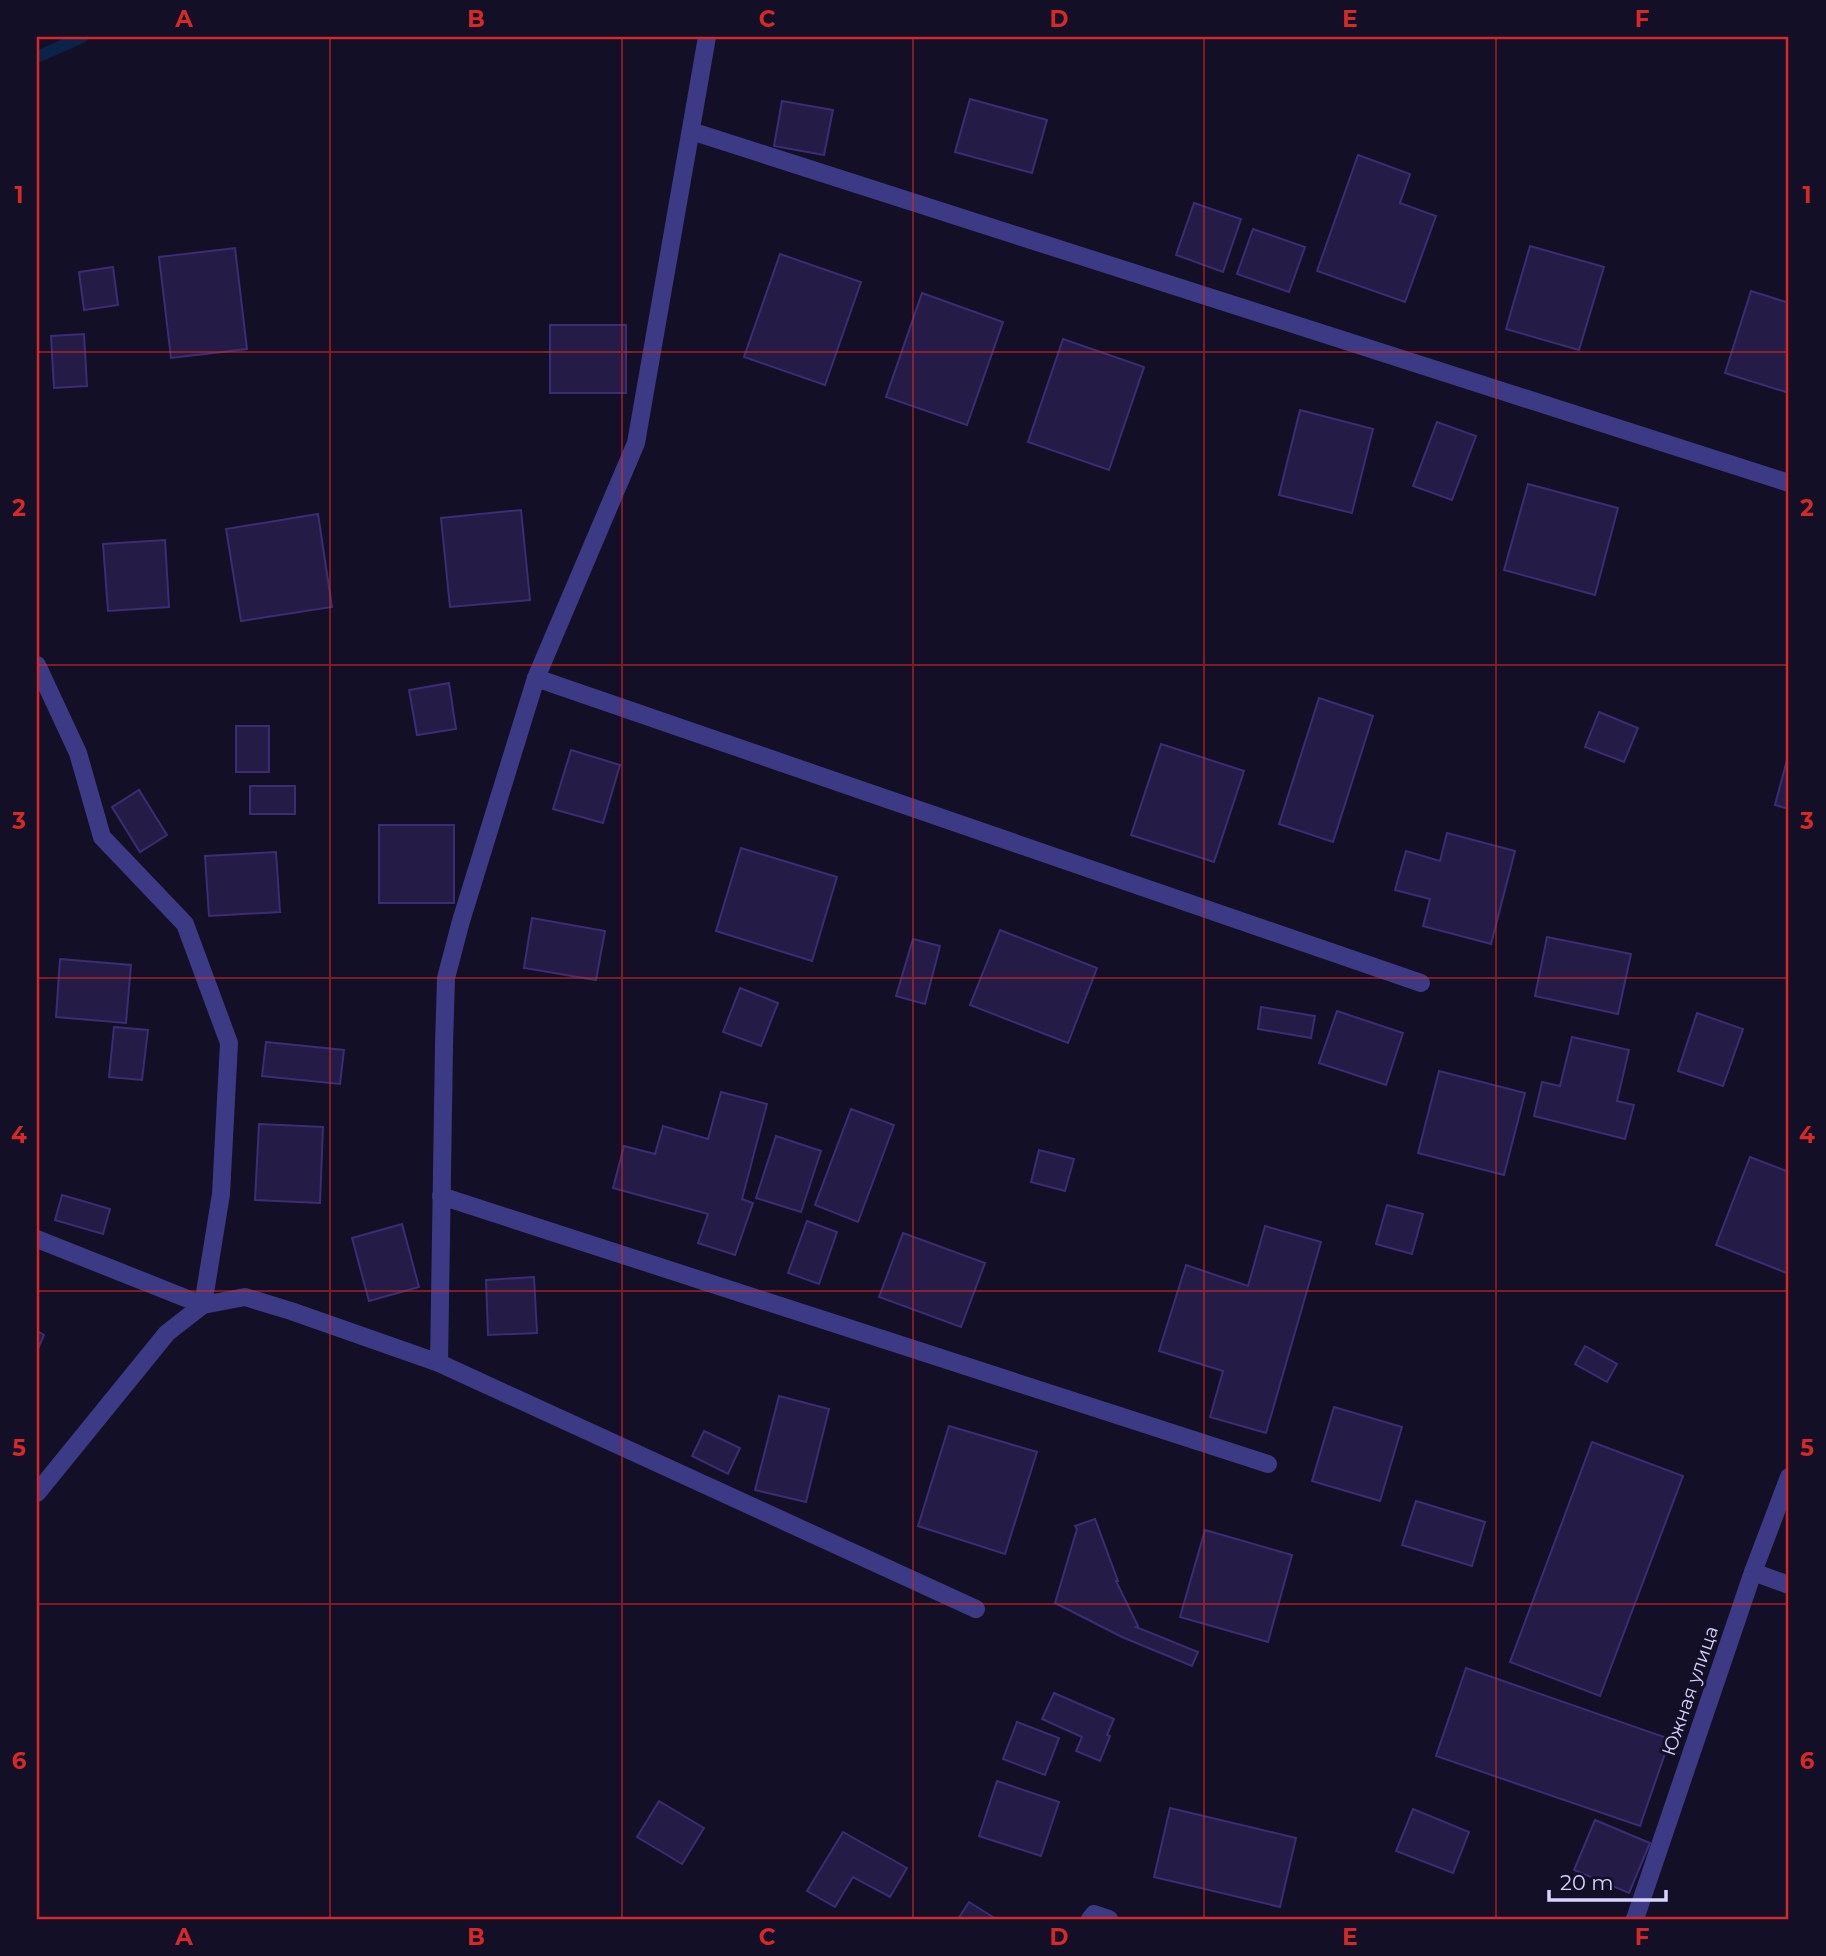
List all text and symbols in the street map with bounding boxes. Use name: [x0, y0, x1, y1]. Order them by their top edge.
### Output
text: A: [174, 5, 193, 33]
text: B: [467, 5, 485, 33]
text: C: [759, 5, 776, 33]
text: D: [1050, 5, 1069, 33]
text: E: [1342, 5, 1358, 33]
text: F: [1635, 5, 1650, 33]
text: 1: [14, 181, 24, 209]
text: 1: [1802, 181, 1812, 209]
text: 2: [12, 494, 26, 522]
text: 2: [1800, 494, 1814, 522]
text: 3: [11, 807, 26, 835]
text: 3: [1799, 807, 1814, 835]
text: 4: [11, 1121, 27, 1149]
text: 4: [1799, 1121, 1815, 1149]
text: 5: [12, 1434, 26, 1462]
text: 5: [1800, 1434, 1814, 1462]
street label: Южная улица: [1657, 1623, 1723, 1759]
text: 6: [12, 1747, 27, 1775]
text: 6: [1800, 1747, 1815, 1775]
scale bar: [1549, 1858, 1667, 1902]
text: 20 m: [1560, 1870, 1614, 1895]
text: A: [174, 1923, 193, 1951]
text: B: [467, 1923, 485, 1951]
text: C: [759, 1923, 776, 1951]
text: D: [1050, 1923, 1069, 1951]
text: E: [1342, 1923, 1358, 1951]
text: F: [1635, 1923, 1650, 1951]

